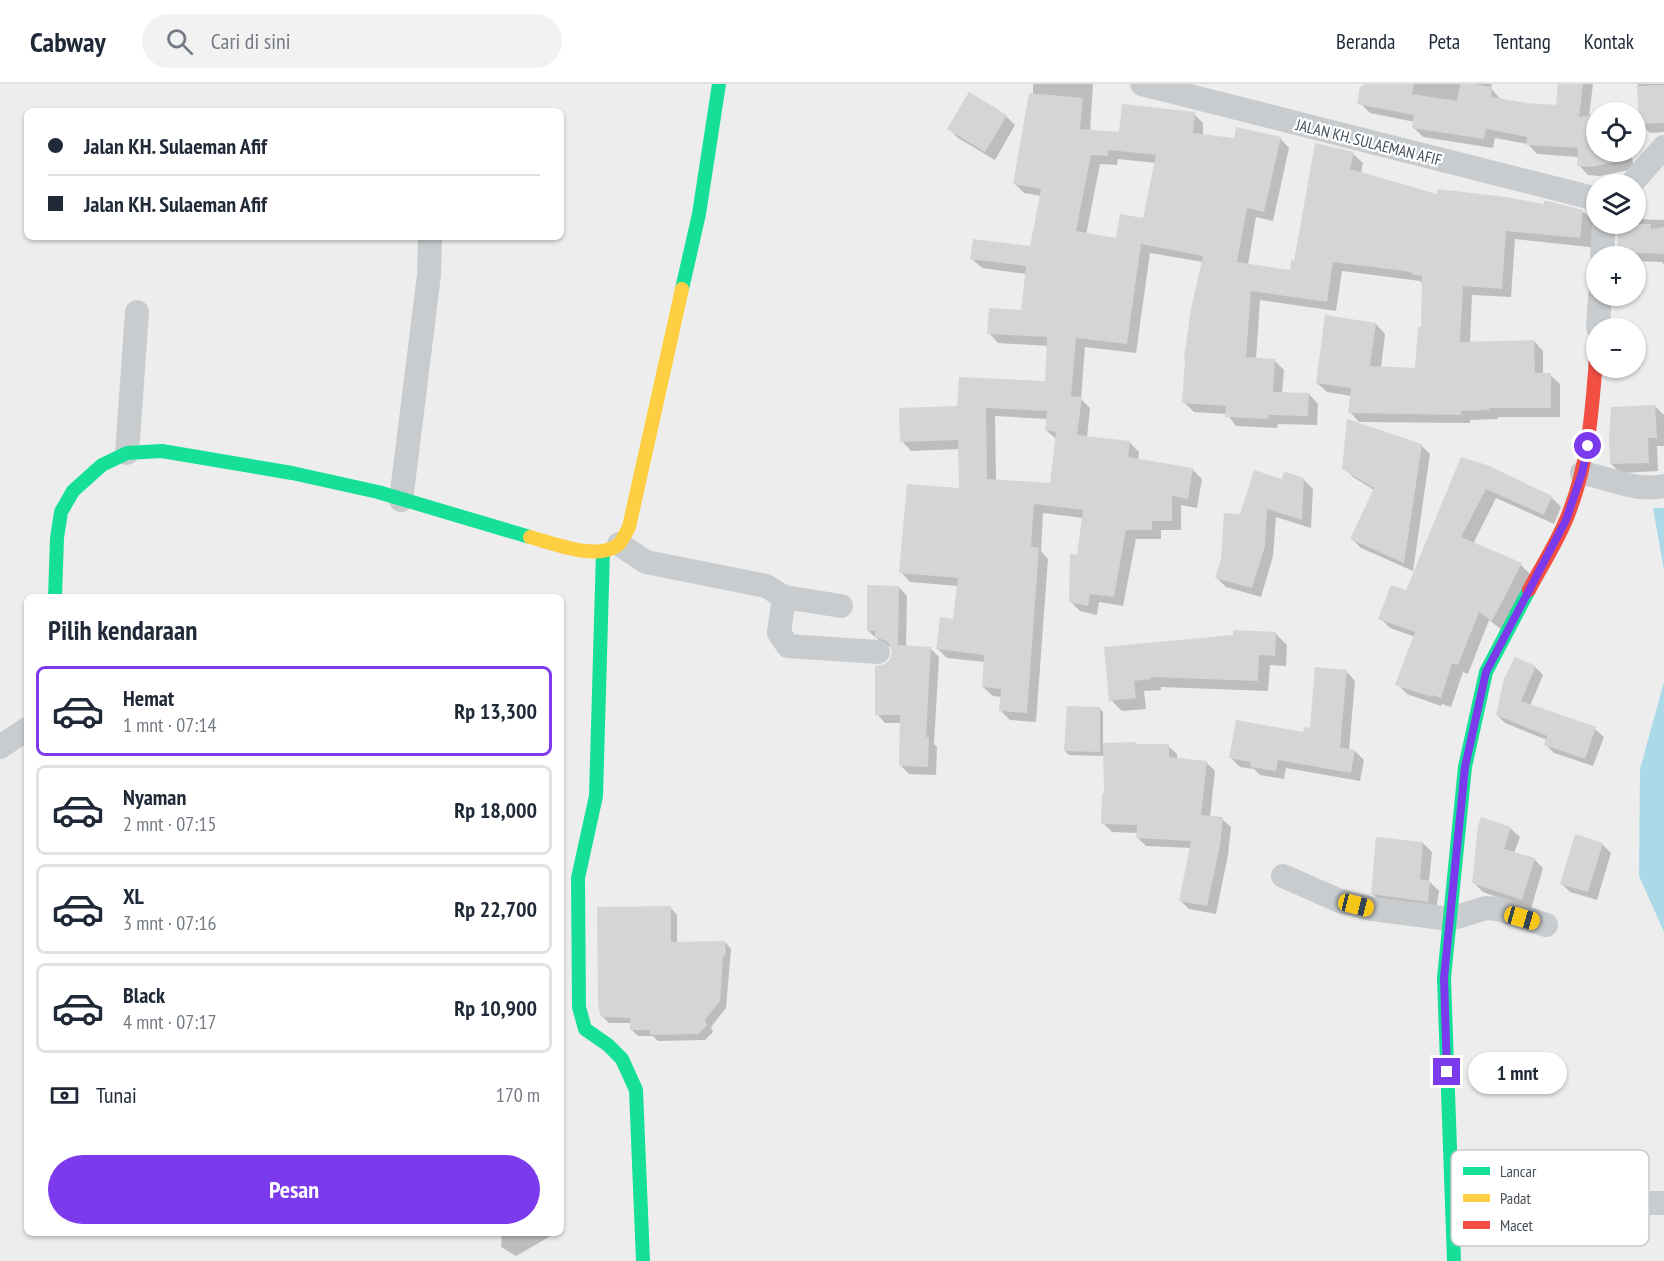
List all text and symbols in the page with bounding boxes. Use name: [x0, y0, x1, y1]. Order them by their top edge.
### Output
search box: [142, 14, 562, 68]
text: Cabway: [30, 23, 106, 60]
icon: search: [163, 25, 196, 58]
text: Cari di sini: [211, 27, 290, 55]
text: Beranda: [1336, 28, 1396, 55]
text: Peta: [1429, 28, 1460, 55]
text: Tentang: [1493, 28, 1551, 55]
text: Kontak: [1584, 28, 1634, 55]
map controls: [1586, 102, 1646, 378]
button: locate: [1586, 102, 1646, 162]
street label: JALAN KH. SULAEMAN AFIF: [1293, 114, 1444, 170]
text: Jalan KH. Sulaeman Afif: [84, 132, 267, 160]
button: layers: [1586, 174, 1646, 234]
text: Jalan KH. Sulaeman Afif: [84, 190, 267, 218]
button: +: [1586, 246, 1646, 306]
button: −: [1586, 318, 1646, 378]
route start: [1574, 432, 1601, 459]
text: Pilih kendaraan: [48, 613, 197, 647]
icon: car: [51, 684, 105, 738]
text: Hemat: [123, 684, 174, 712]
text: Rp 13,300: [454, 697, 537, 725]
text: 1 mnt · 07:14: [123, 712, 216, 738]
icon: car: [51, 783, 105, 837]
text: Nyaman: [123, 783, 186, 811]
text: Rp 18,000: [454, 796, 537, 824]
text: 2 mnt · 07:15: [123, 811, 216, 837]
icon: car: [51, 882, 105, 936]
text: XL: [123, 882, 144, 910]
car: [1336, 892, 1376, 918]
text: Rp 22,700: [454, 895, 537, 923]
car: [1502, 904, 1542, 932]
text: 3 mnt · 07:16: [123, 910, 216, 936]
icon: car: [51, 981, 105, 1035]
text: Black: [123, 981, 165, 1009]
text: Rp 10,900: [454, 994, 537, 1022]
text: 4 mnt · 07:17: [123, 1009, 216, 1035]
callout: 1 mnt: [1468, 1051, 1567, 1093]
route end: [1433, 1058, 1460, 1085]
text: 1 mnt: [1497, 1060, 1538, 1086]
icon: cash: [48, 1079, 81, 1112]
text: Tunai: [96, 1081, 137, 1109]
text: 170 m: [496, 1082, 540, 1108]
legend: [1451, 1150, 1649, 1246]
button: Pesan: [48, 1155, 540, 1224]
text: Lancar: [1500, 1161, 1537, 1181]
text: Padat: [1500, 1188, 1532, 1208]
text: Macet: [1500, 1215, 1534, 1235]

